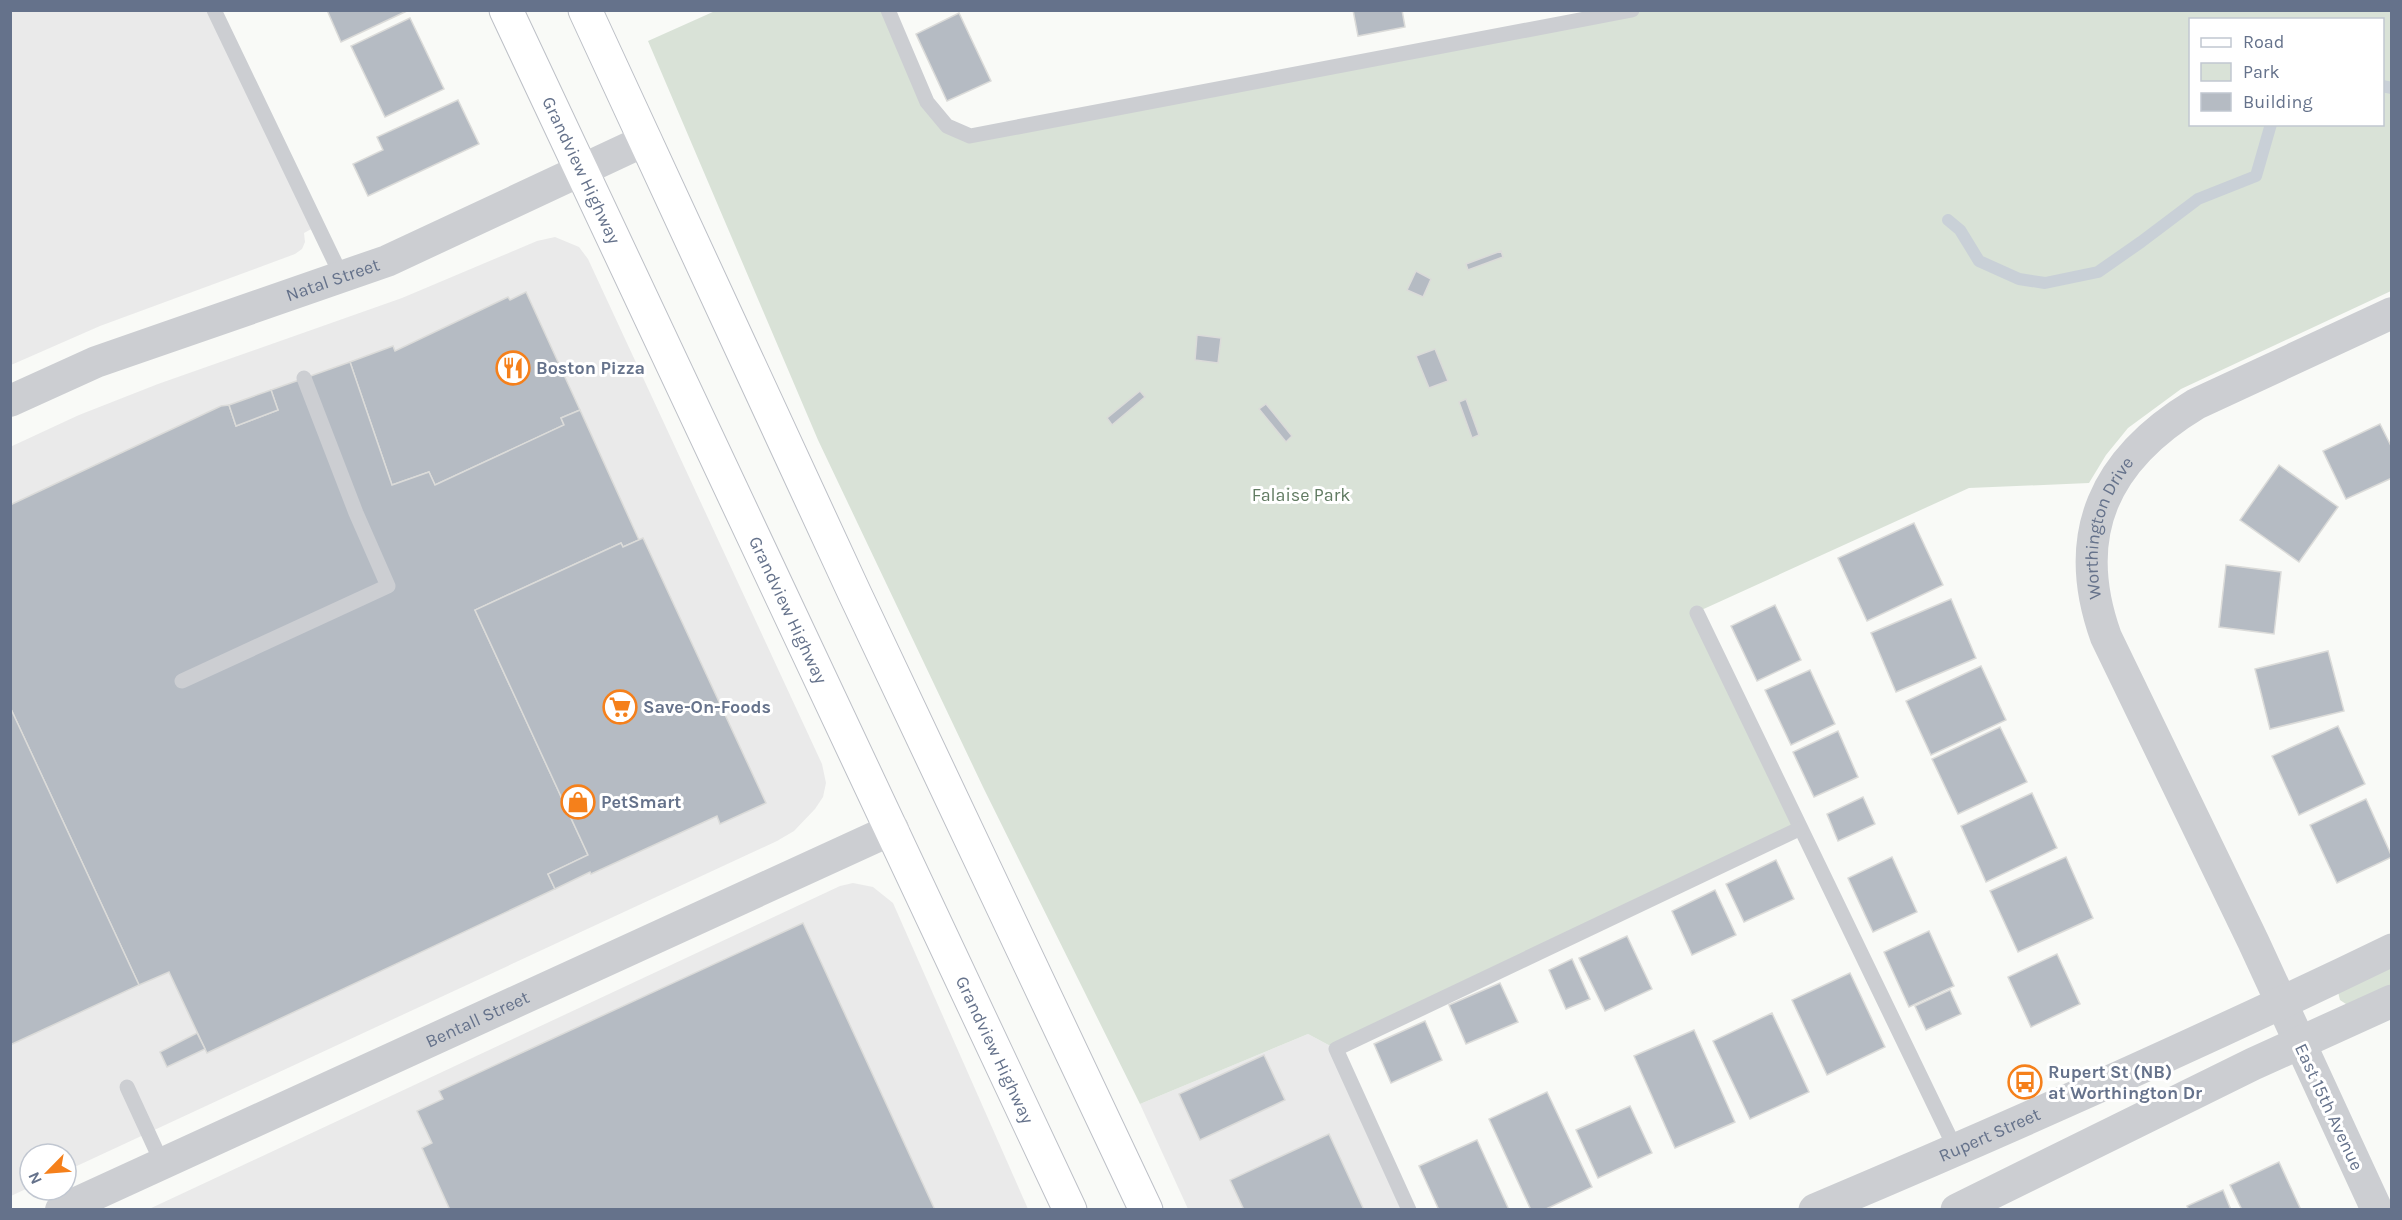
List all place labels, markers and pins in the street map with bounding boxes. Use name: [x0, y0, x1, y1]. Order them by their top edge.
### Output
restaurant icon: Boston Pizza: [495, 350, 531, 386]
place label: Boston Pizza: [536, 357, 645, 379]
supermarket icon: Save-On-Foods: [602, 689, 638, 725]
place label: Save-On-Foods: [643, 696, 771, 718]
shop icon: PetSmart: [560, 784, 596, 820]
place label: PetSmart: [601, 791, 681, 813]
place label: Rupert St (NB) at Worthington Dr: [2048, 1061, 2202, 1104]
bus stop icon: Rupert St (NB) at Worthington Dr: [2007, 1064, 2043, 1100]

